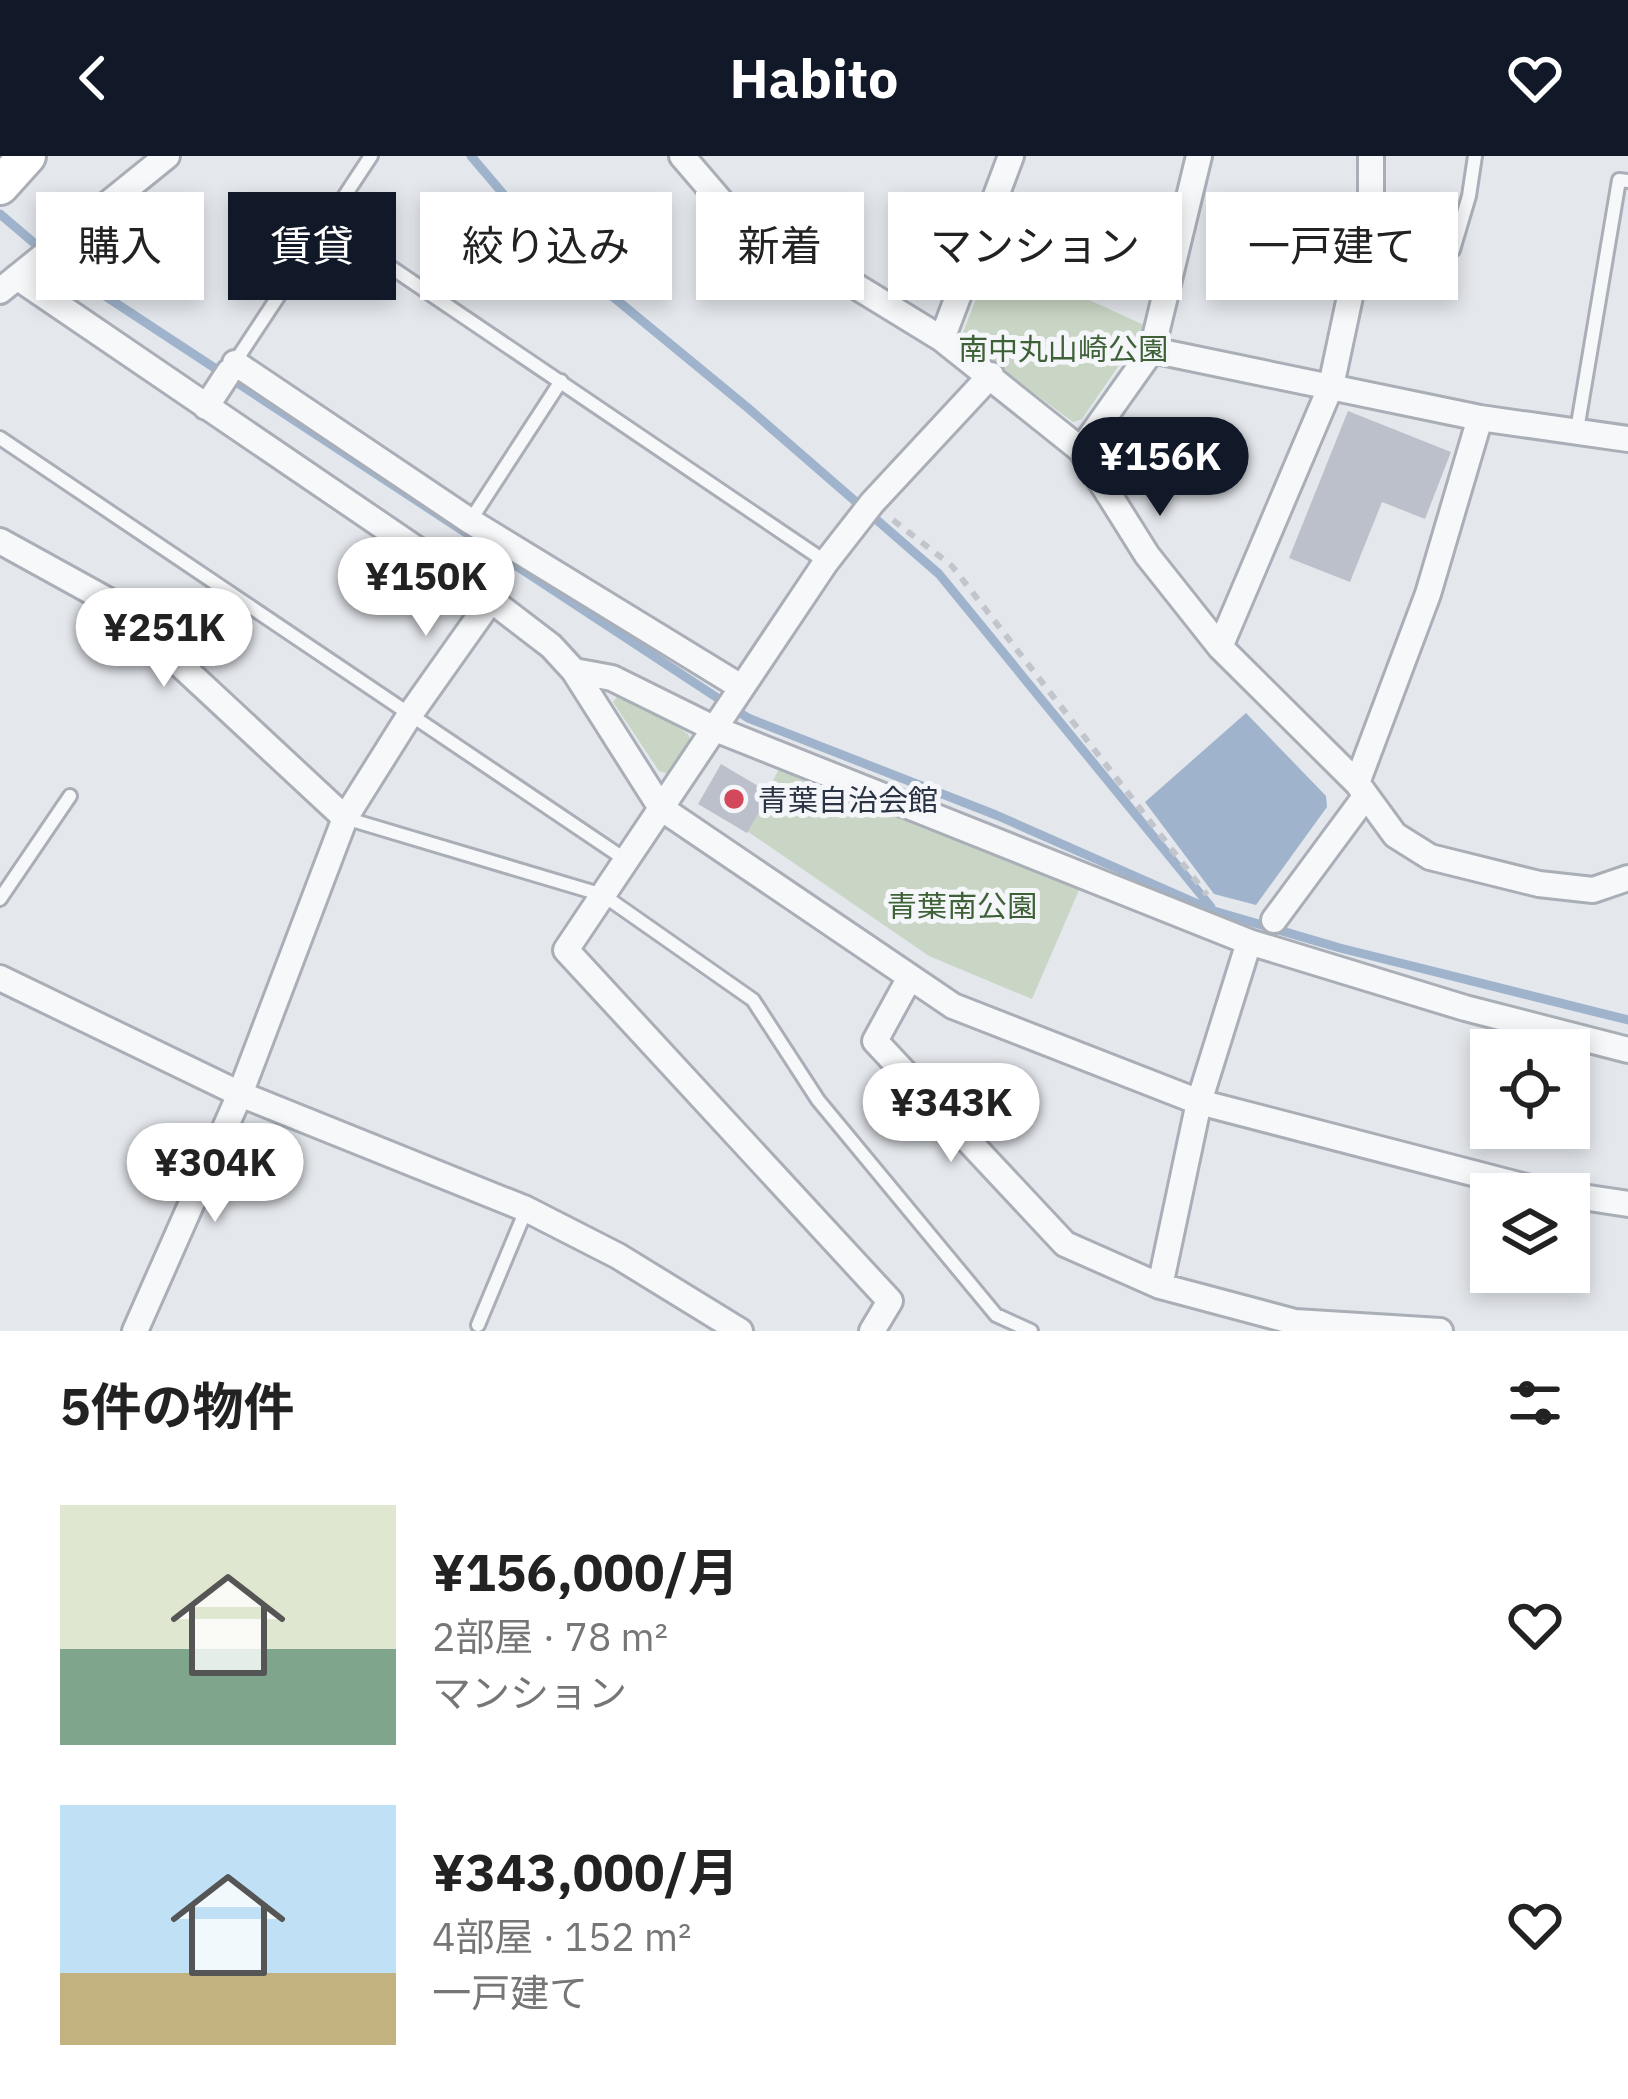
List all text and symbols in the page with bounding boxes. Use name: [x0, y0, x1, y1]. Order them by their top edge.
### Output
text: Habito: [729, 43, 899, 113]
icon: back: [60, 45, 126, 111]
icon: heart: [1502, 45, 1568, 111]
chip: 購入: [36, 192, 204, 300]
chip: 賃貸: [228, 192, 396, 300]
chip: 絞り込み: [420, 192, 672, 300]
chip: 新着: [696, 192, 864, 300]
chip: マンション: [888, 192, 1182, 300]
chip: 一戸建て: [1206, 192, 1458, 300]
park label: 南中丸山崎公園: [958, 329, 1168, 368]
pin: ¥156K: [1076, 417, 1244, 519]
text: ¥156K: [1099, 430, 1221, 481]
pin: ¥150K: [342, 537, 510, 639]
text: ¥150K: [365, 550, 487, 601]
pin: ¥251K: [80, 588, 248, 690]
text: ¥251K: [103, 601, 225, 652]
place label: 青葉自治会館: [758, 780, 938, 819]
marker: 青葉自治会館: [721, 786, 747, 812]
park label: 青葉南公園: [887, 886, 1037, 925]
map controls: [1470, 1029, 1590, 1293]
button: locate: [1470, 1029, 1590, 1149]
pin: ¥343K: [867, 1063, 1035, 1165]
text: ¥343K: [890, 1076, 1012, 1127]
pin: ¥304K: [131, 1123, 299, 1225]
text: ¥304K: [154, 1136, 276, 1187]
button: layers: [1470, 1173, 1590, 1293]
icon: filters: [1502, 1370, 1568, 1436]
text: 5件の物件: [60, 1373, 295, 1439]
text: ¥156,000/月: [432, 1539, 739, 1605]
icon: home: [156, 1553, 300, 1697]
icon: heart: [1502, 1592, 1568, 1658]
text: 2部屋 · 78 m²: [432, 1611, 668, 1662]
text: マンション: [432, 1667, 627, 1718]
text: ¥343,000/月: [432, 1839, 739, 1905]
icon: home: [156, 1853, 300, 1997]
icon: heart: [1502, 1892, 1568, 1958]
text: 4部屋 · 152 m²: [432, 1911, 691, 1962]
text: 一戸建て: [432, 1967, 588, 2018]

